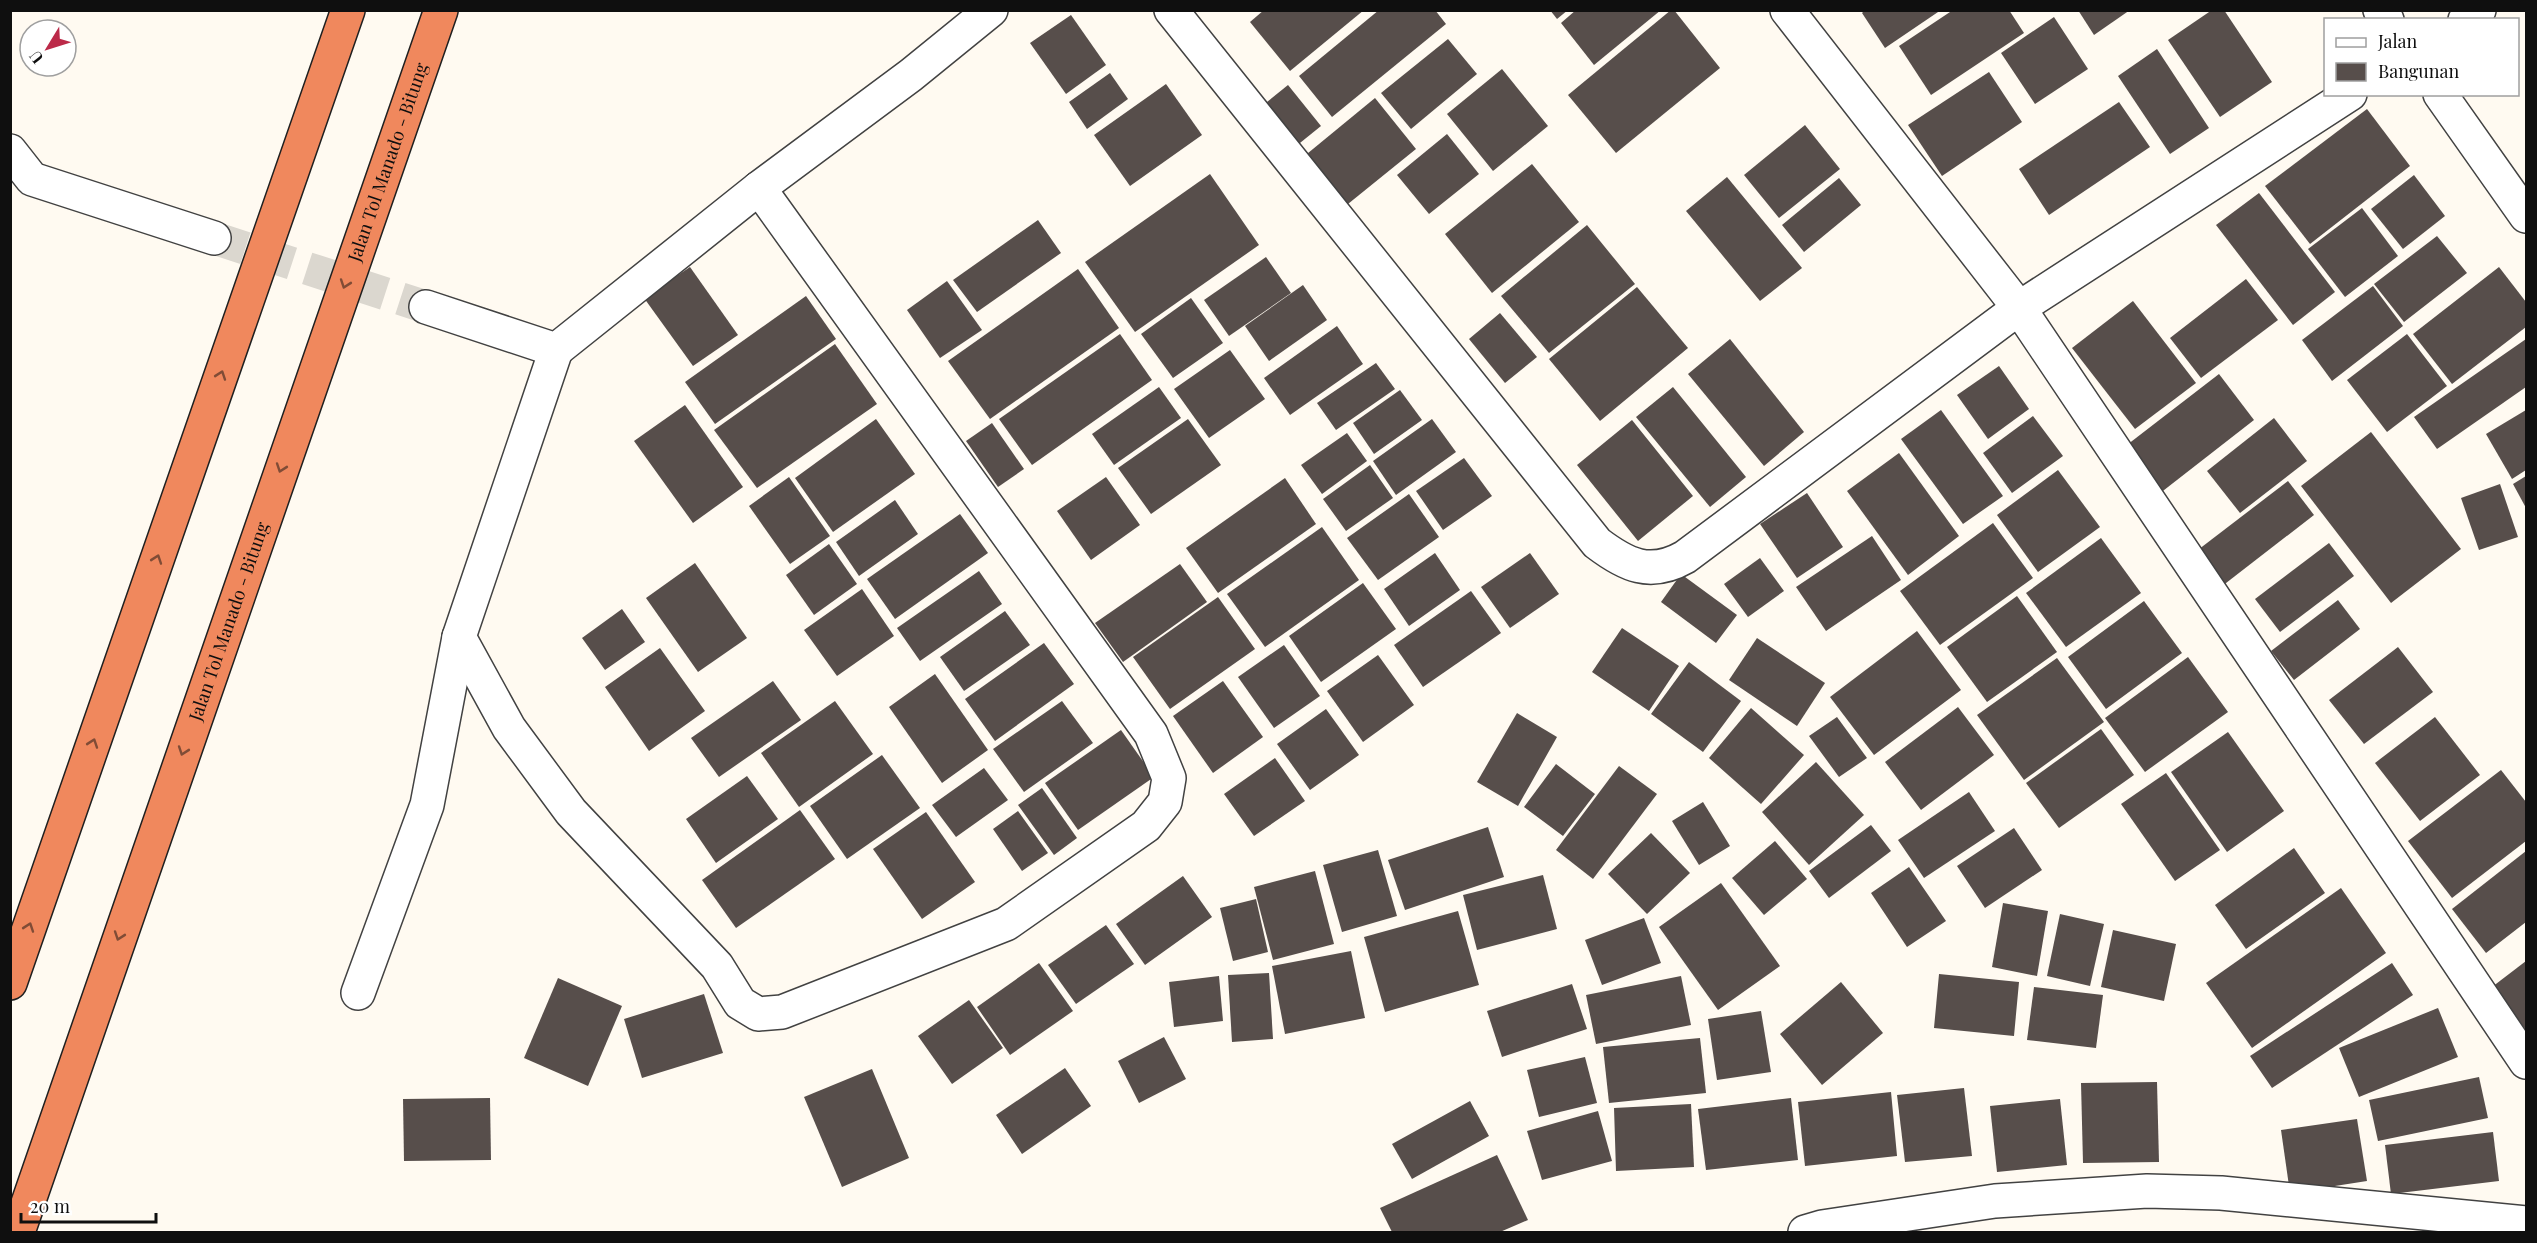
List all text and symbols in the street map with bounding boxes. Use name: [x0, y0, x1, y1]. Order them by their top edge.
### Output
north arrow: [18, 18, 78, 78]
legend: [2324, 18, 2519, 96]
text: Jalan: [2377, 29, 2418, 53]
text: U: [24, 47, 47, 68]
street label: Jalan Tol Manado - Bitung: [341, 59, 433, 266]
text: Bangunan: [2378, 59, 2459, 83]
one-way arrow: [340, 278, 353, 289]
one-way arrow: [214, 370, 227, 381]
one-way arrow: [276, 462, 289, 473]
street label: Jalan Tol Manado - Bitung: [183, 518, 274, 725]
one-way arrow: [150, 554, 162, 565]
one-way arrow: [85, 738, 98, 749]
one-way arrow: [177, 745, 190, 756]
one-way arrow: [22, 922, 35, 933]
one-way arrow: [114, 930, 126, 941]
scale bar: [21, 1186, 156, 1224]
text: 20 m: [30, 1194, 70, 1218]

